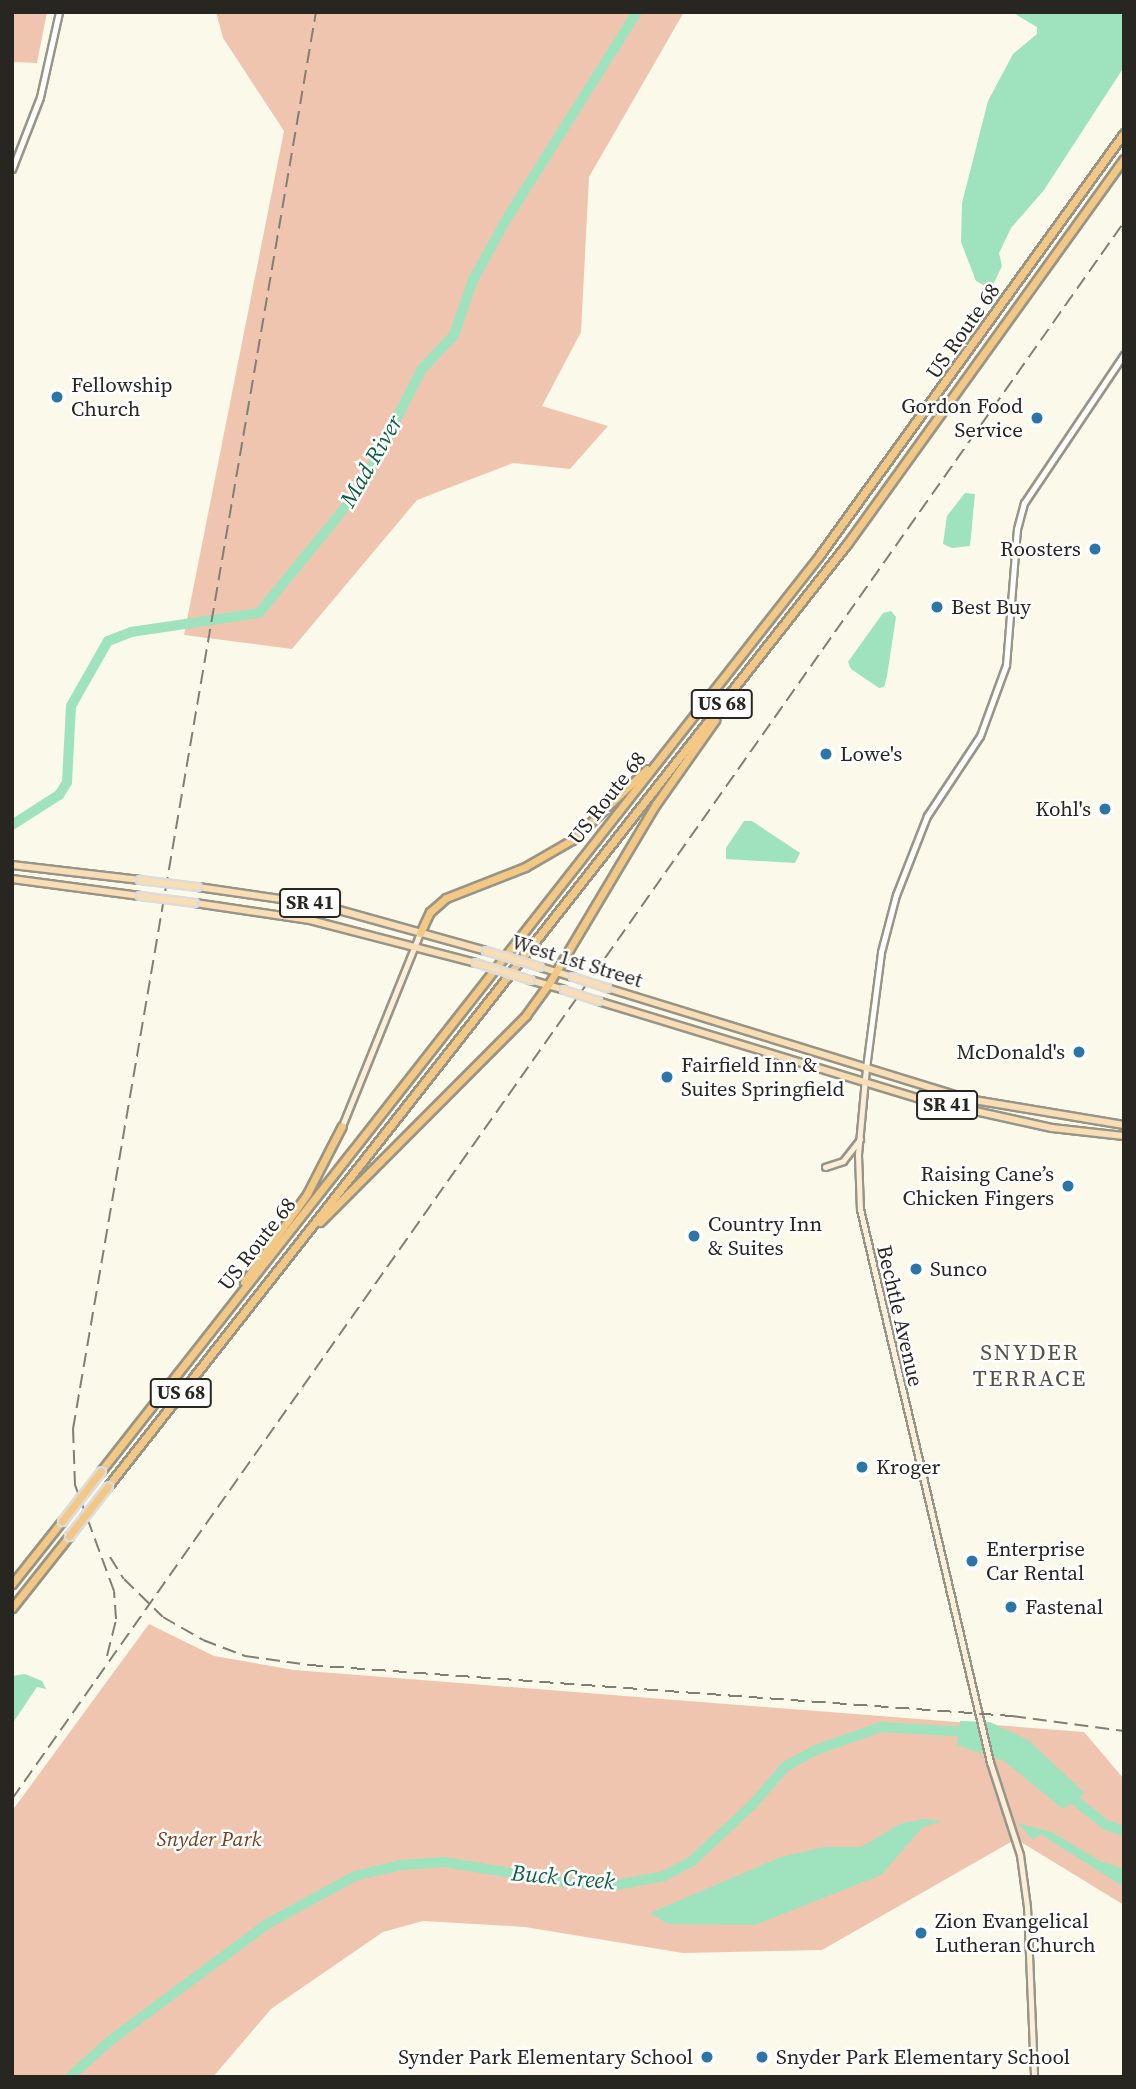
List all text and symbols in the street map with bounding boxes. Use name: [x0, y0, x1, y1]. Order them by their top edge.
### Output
street label: US Route 68: [921, 278, 1005, 384]
place label: Fellowship Church: [71, 372, 172, 422]
marker: Fellowship Church: [49, 389, 65, 405]
place label: Gordon Food Service: [901, 393, 1023, 443]
water label: Mad River: [334, 410, 408, 512]
marker: Gordon Food Service: [1029, 410, 1045, 426]
place label: Roosters: [1000, 536, 1081, 562]
marker: Roosters: [1087, 541, 1103, 557]
place label: Best Buy: [951, 594, 1031, 620]
marker: Best Buy: [929, 599, 945, 615]
road number: US 68: [690, 688, 754, 720]
place label: Lowe's: [840, 741, 902, 767]
marker: Lowe's: [818, 746, 834, 762]
street label: US Route 68: [563, 747, 651, 849]
place label: Kohl's: [1035, 796, 1091, 822]
marker: Kohl's: [1097, 801, 1113, 817]
road number: SR 41: [278, 888, 342, 918]
street label: West 1st Street: [508, 929, 646, 993]
place label: McDonald's: [957, 1039, 1065, 1065]
marker: McDonald's: [1071, 1044, 1087, 1060]
place label: Fairfield Inn & Suites Springfield: [681, 1052, 845, 1102]
marker: Fairfield Inn & Suites Springfield: [659, 1069, 675, 1085]
road number: SR 41: [916, 1090, 978, 1120]
place label: Raising Cane’s Chicken Fingers: [902, 1161, 1054, 1211]
marker: Raising Cane’s Chicken Fingers: [1060, 1178, 1076, 1194]
street label: US Route 68: [213, 1193, 301, 1295]
place label: Country Inn & Suites: [708, 1211, 822, 1261]
marker: Country Inn & Suites: [686, 1228, 702, 1244]
street label: Bechtle Avenue: [872, 1243, 928, 1389]
place label: Sunco: [930, 1256, 987, 1282]
marker: Sunco: [908, 1261, 924, 1277]
district label: SNYDER TERRACE: [974, 1338, 1086, 1392]
road number: US 68: [150, 1378, 212, 1408]
place label: Kroger: [876, 1454, 940, 1480]
marker: Kroger: [854, 1459, 870, 1475]
place label: Enterprise Car Rental: [986, 1536, 1085, 1586]
marker: Enterprise Car Rental: [964, 1553, 980, 1569]
place label: Fastenal: [1025, 1594, 1103, 1620]
marker: Fastenal: [1003, 1599, 1019, 1615]
park label: Snyder Park: [157, 1826, 261, 1852]
water label: Buck Creek: [510, 1859, 616, 1895]
place label: Zion Evangelical Lutheran Church: [935, 1908, 1096, 1958]
marker: Zion Evangelical Lutheran Church: [913, 1925, 929, 1941]
place label: Synder Park Elementary School: [398, 2044, 693, 2070]
place label: Snyder Park Elementary School: [776, 2044, 1070, 2070]
marker: Synder Park Elementary School: [699, 2049, 715, 2065]
marker: Snyder Park Elementary School: [754, 2049, 770, 2065]

